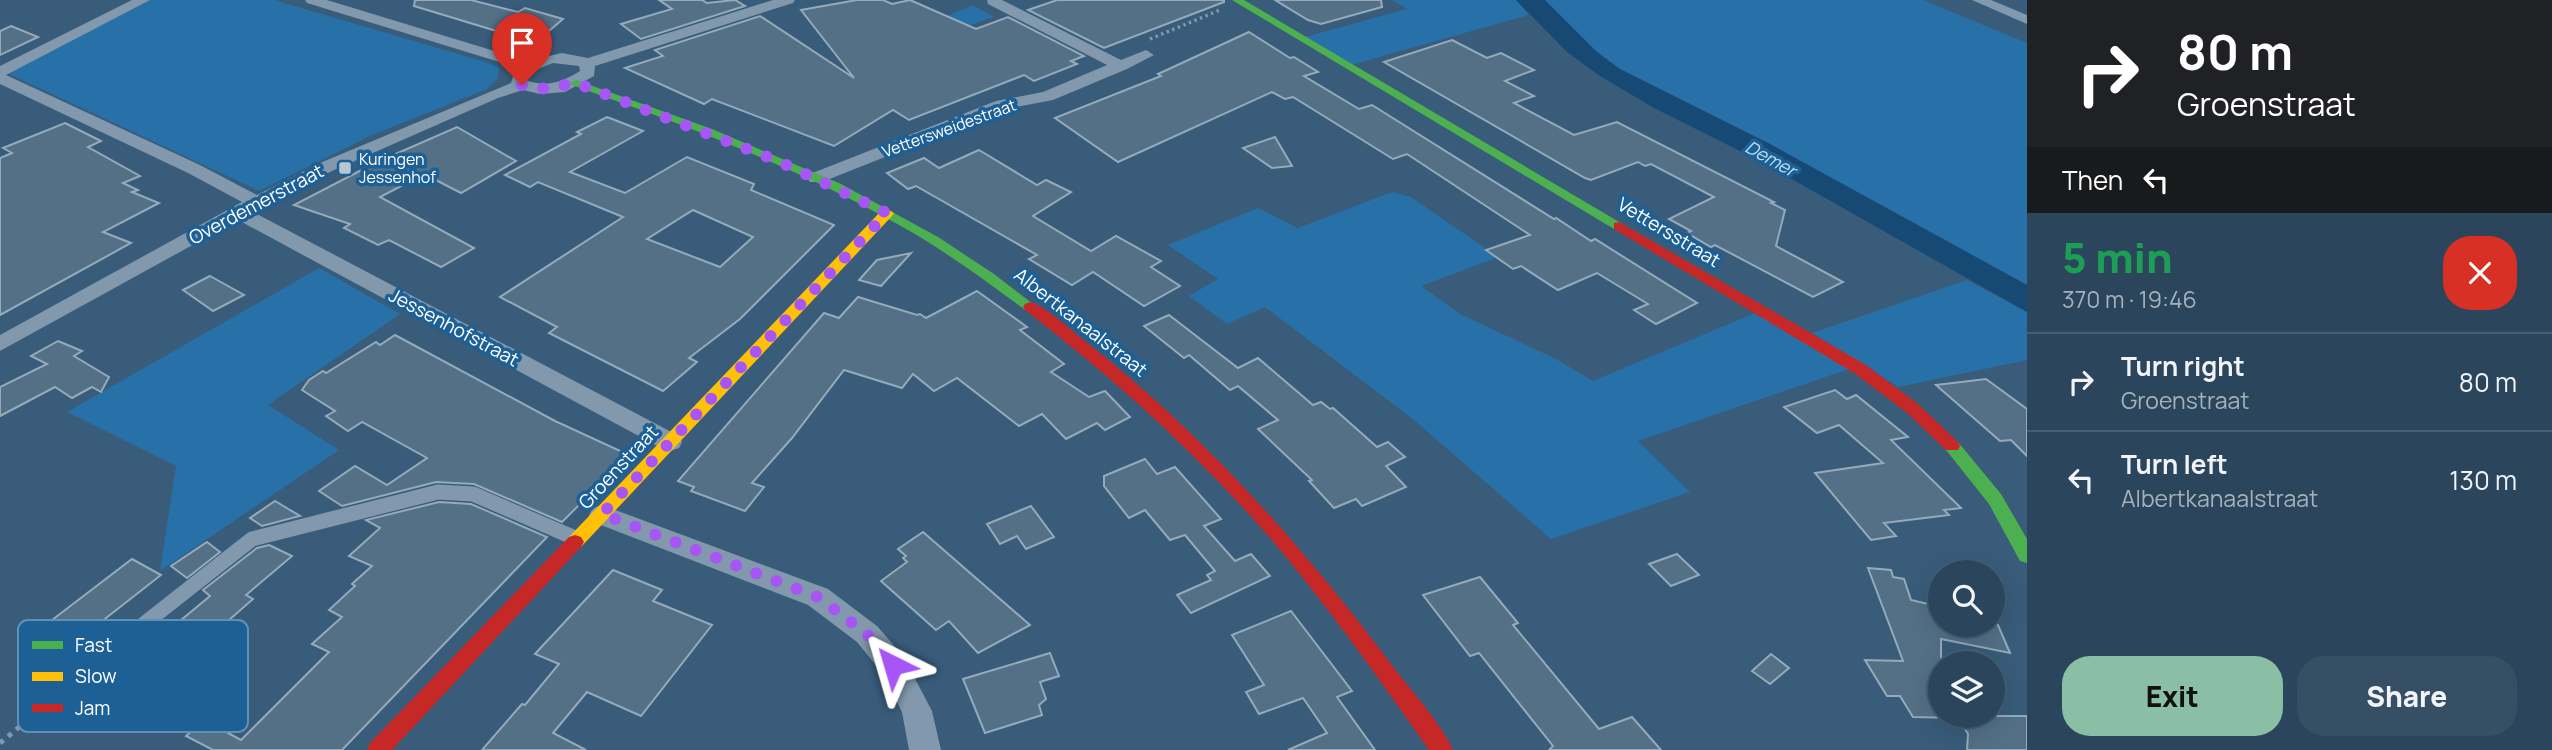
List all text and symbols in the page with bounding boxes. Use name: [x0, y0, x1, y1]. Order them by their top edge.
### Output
pin: [492, 13, 552, 85]
text: 80 m: [2177, 18, 2293, 85]
icon: arrive: [503, 24, 541, 62]
icon: right: [2062, 28, 2153, 119]
text: Groenstraat: [2177, 82, 2356, 126]
street label: Vettersweidestraat: [879, 94, 1019, 162]
water label: Demer: [1741, 134, 1803, 183]
place label: Kuringen Jessenhof: [359, 148, 436, 188]
street label: Overdemerstraat: [184, 157, 328, 251]
marker: Kuringen Jessenhof: [337, 160, 353, 176]
icon: left: [2137, 161, 2175, 199]
text: Then: [2062, 162, 2123, 198]
street label: Vettersstraat: [1613, 191, 1725, 273]
text: 5 min: [2062, 228, 2173, 286]
button: close: [2443, 236, 2517, 310]
street label: Albertkanaalstraat: [1009, 262, 1153, 382]
street label: Jessenhofstraat: [384, 282, 524, 372]
text: 370 m · 19:46: [2062, 283, 2197, 315]
text: Turn right: [2121, 348, 2245, 384]
icon: right: [2062, 363, 2100, 401]
text: 80 m: [2459, 364, 2517, 400]
text: Groenstraat: [2121, 384, 2250, 416]
street label: Groenstraat: [572, 419, 664, 515]
text: Turn left: [2121, 446, 2228, 482]
icon: left: [2062, 461, 2100, 499]
text: 130 m: [2449, 462, 2517, 498]
text: Albertkanaalstraat: [2121, 482, 2318, 514]
map controls: [1928, 560, 2005, 728]
button: search: [1928, 560, 2005, 637]
legend: [18, 620, 248, 732]
position arrow: [856, 628, 930, 702]
text: Fast: [75, 632, 112, 658]
button: layers: [1928, 651, 2005, 728]
button: Exit: [2062, 656, 2283, 736]
button: Share: [2297, 656, 2517, 736]
text: Slow: [75, 663, 117, 689]
text: Jam: [75, 695, 110, 721]

